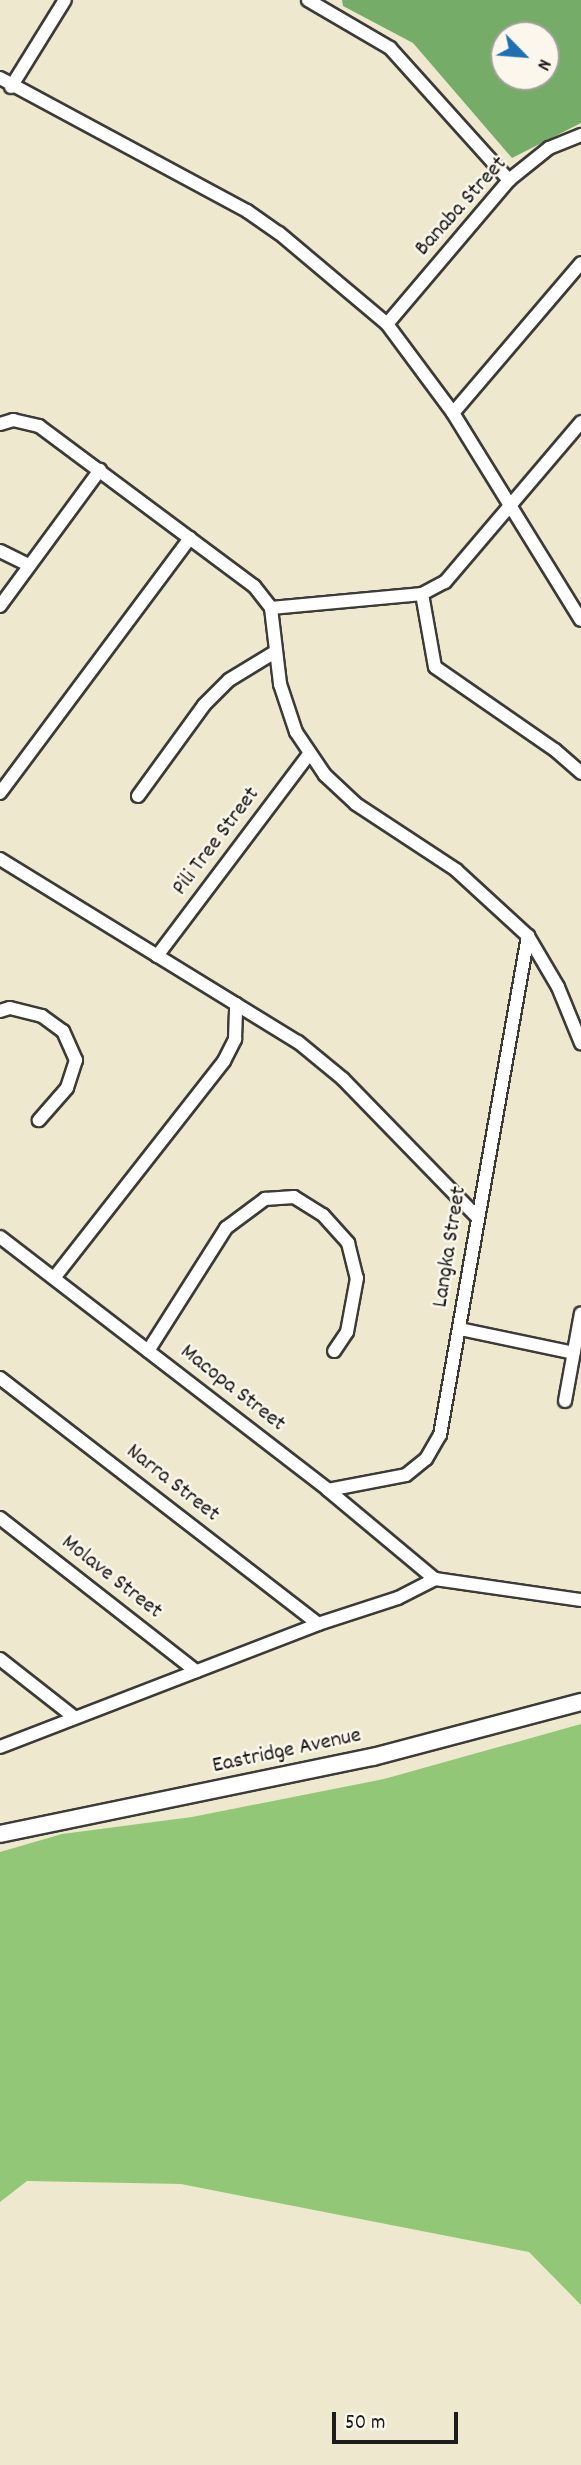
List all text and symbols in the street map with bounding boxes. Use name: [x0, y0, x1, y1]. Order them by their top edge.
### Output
north arrow: [490, 21, 560, 91]
text: N: [528, 54, 557, 74]
street label: Banaba Street: [410, 151, 514, 263]
street label: Pili Tree Street: [167, 782, 267, 902]
street label: Langka Street: [428, 1184, 474, 1310]
street label: Macopa Street: [174, 1339, 290, 1439]
street label: Narra Street: [120, 1439, 224, 1529]
street label: Molave Street: [55, 1530, 167, 1626]
street label: Eastridge Avenue: [210, 1723, 364, 1781]
scale bar: [336, 2398, 462, 2442]
text: 50 m: [345, 2409, 385, 2439]

